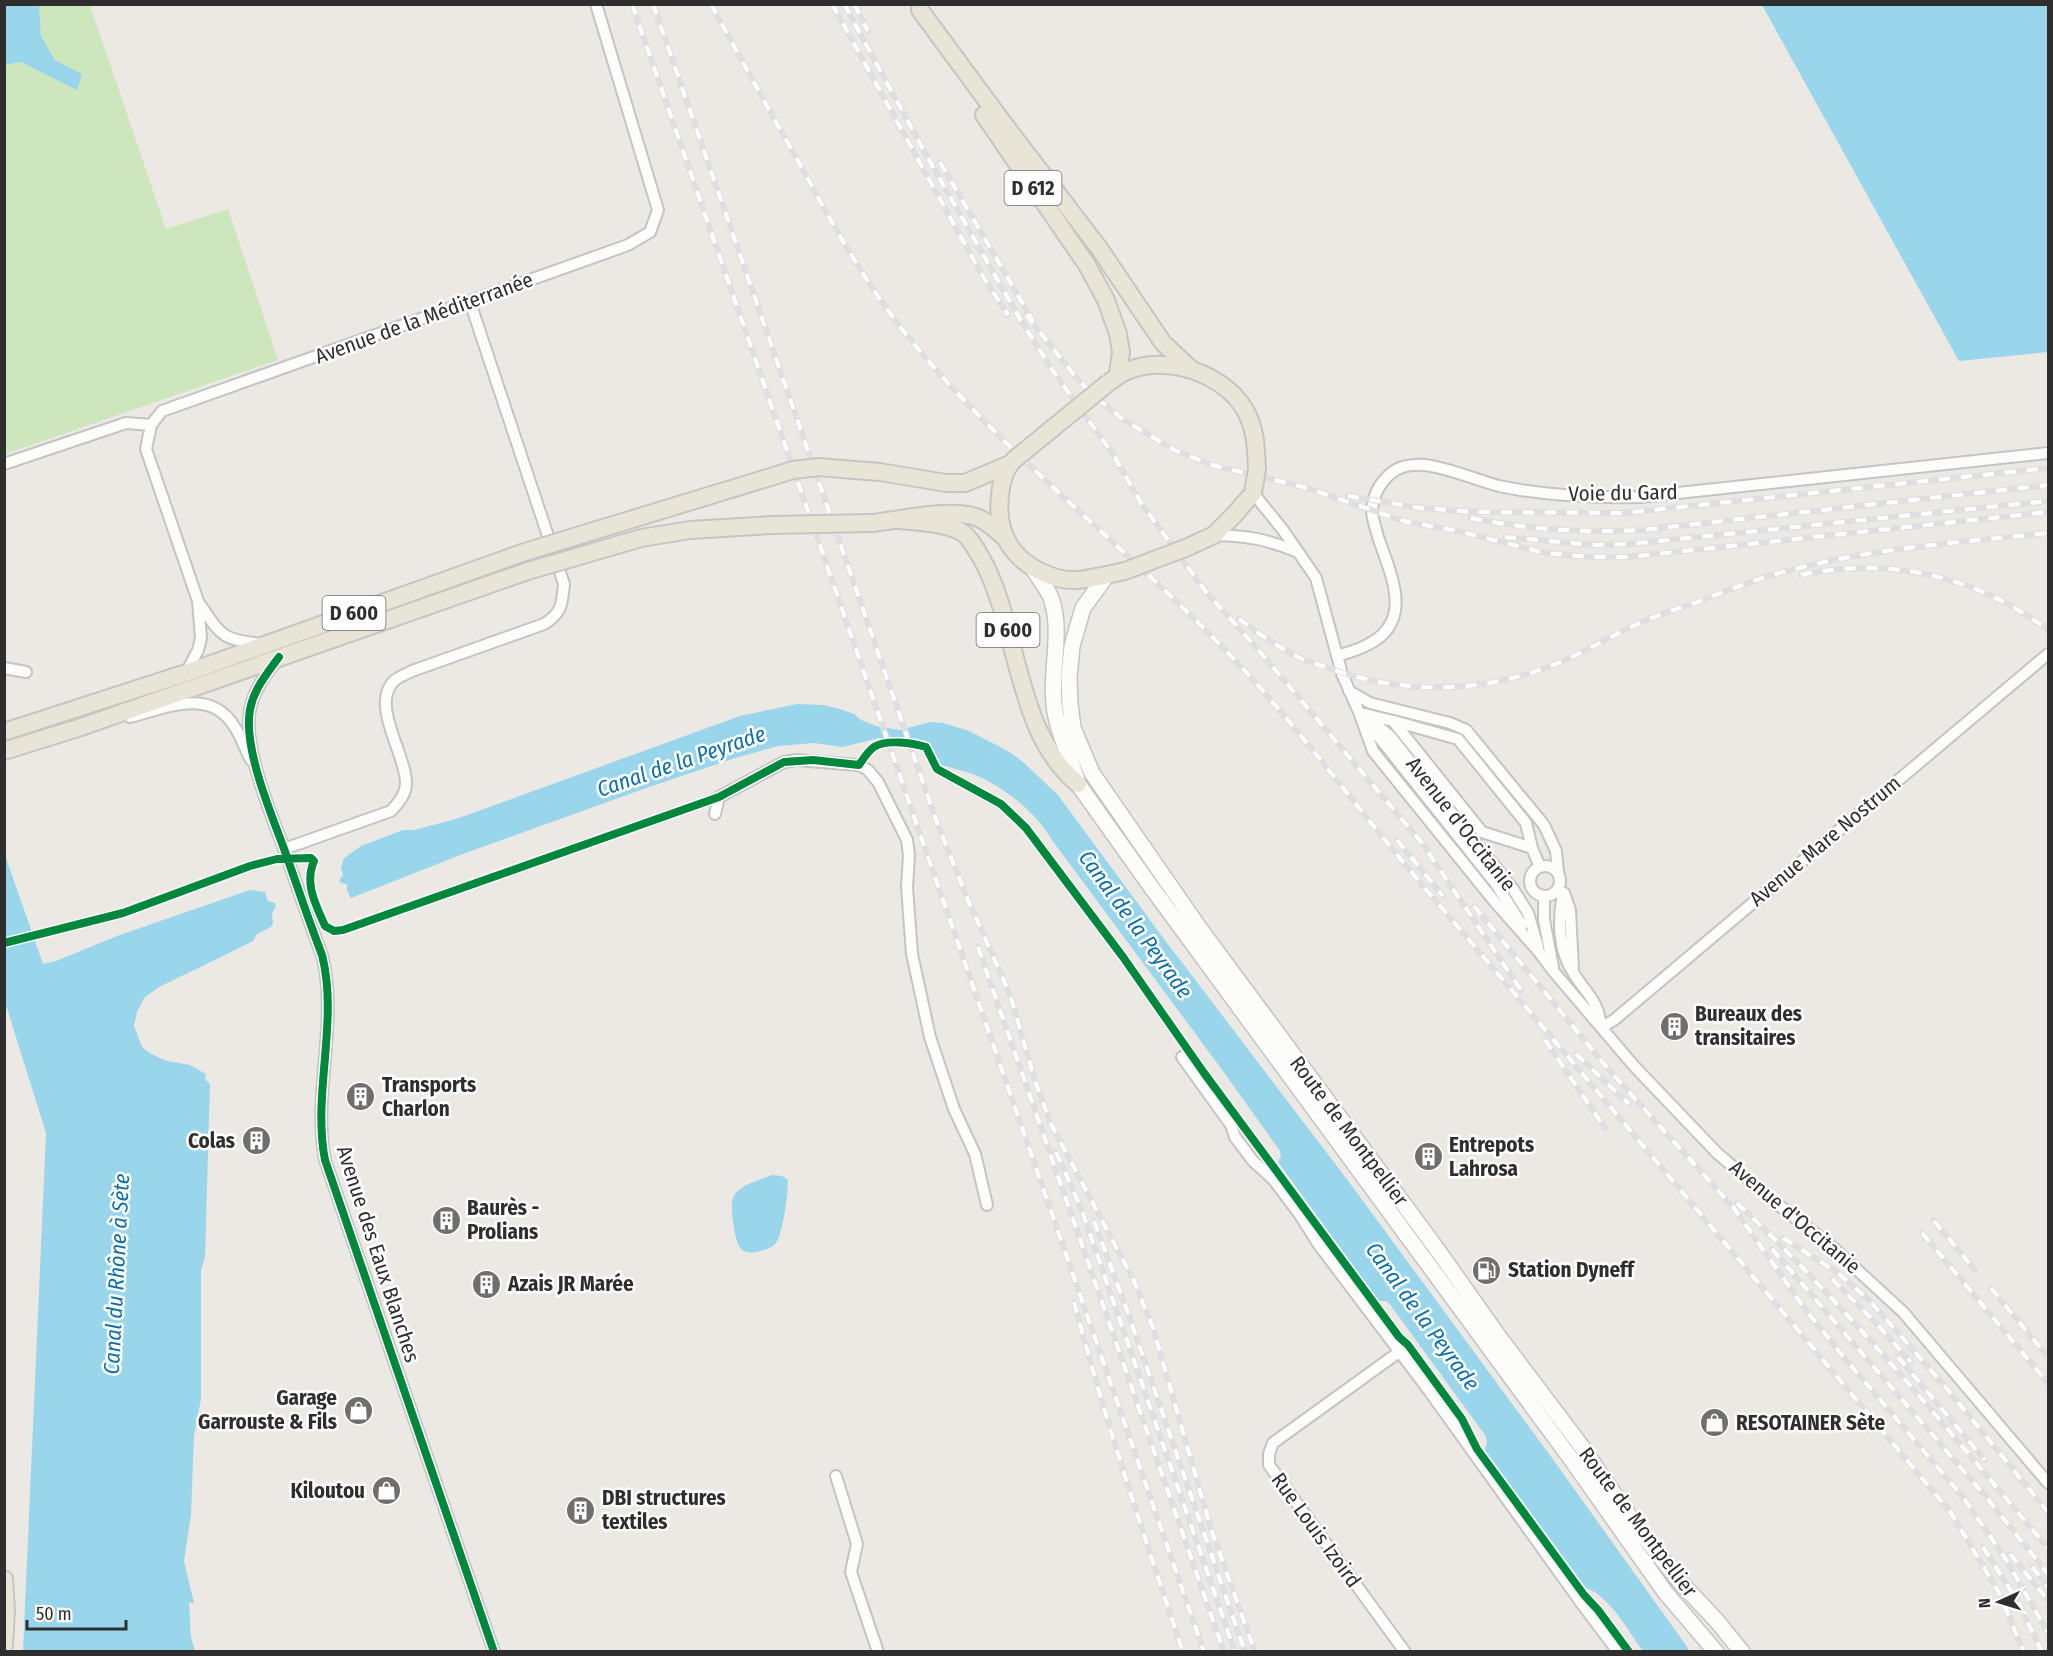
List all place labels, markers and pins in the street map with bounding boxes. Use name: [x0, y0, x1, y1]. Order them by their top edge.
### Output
place label: Bureaux des transitaires: [1695, 1001, 1802, 1051]
building icon: Bureaux des transitaires: [1658, 1010, 1690, 1042]
place label: Transports Charlon: [382, 1072, 476, 1122]
building icon: Transports Charlon: [345, 1081, 377, 1113]
building icon: Colas: [240, 1125, 272, 1157]
place label: Colas: [188, 1128, 235, 1154]
place label: Entrepots Lahrosa: [1449, 1132, 1534, 1182]
building icon: Entrepots Lahrosa: [1412, 1141, 1444, 1173]
place label: Baurès - Prolians: [467, 1195, 539, 1245]
building icon: Baurès - Prolians: [430, 1204, 462, 1236]
fuel station icon: Station Dyneff: [1471, 1254, 1503, 1286]
place label: Station Dyneff: [1508, 1257, 1636, 1283]
building icon: Azais JR Marée: [471, 1268, 503, 1300]
place label: Azais JR Marée: [507, 1271, 634, 1297]
place label: Garage Garrouste & Fils: [198, 1385, 337, 1435]
shop icon: Garage Garrouste & Fils: [342, 1394, 374, 1426]
shop icon: RESOTAINER Sète: [1699, 1407, 1731, 1439]
place label: RESOTAINER Sète: [1736, 1410, 1885, 1436]
shop icon: Kiloutou: [370, 1475, 402, 1507]
place label: Kiloutou: [290, 1478, 365, 1504]
place label: DBI structures textiles: [602, 1485, 726, 1535]
building icon: DBI structures textiles: [565, 1494, 597, 1526]

